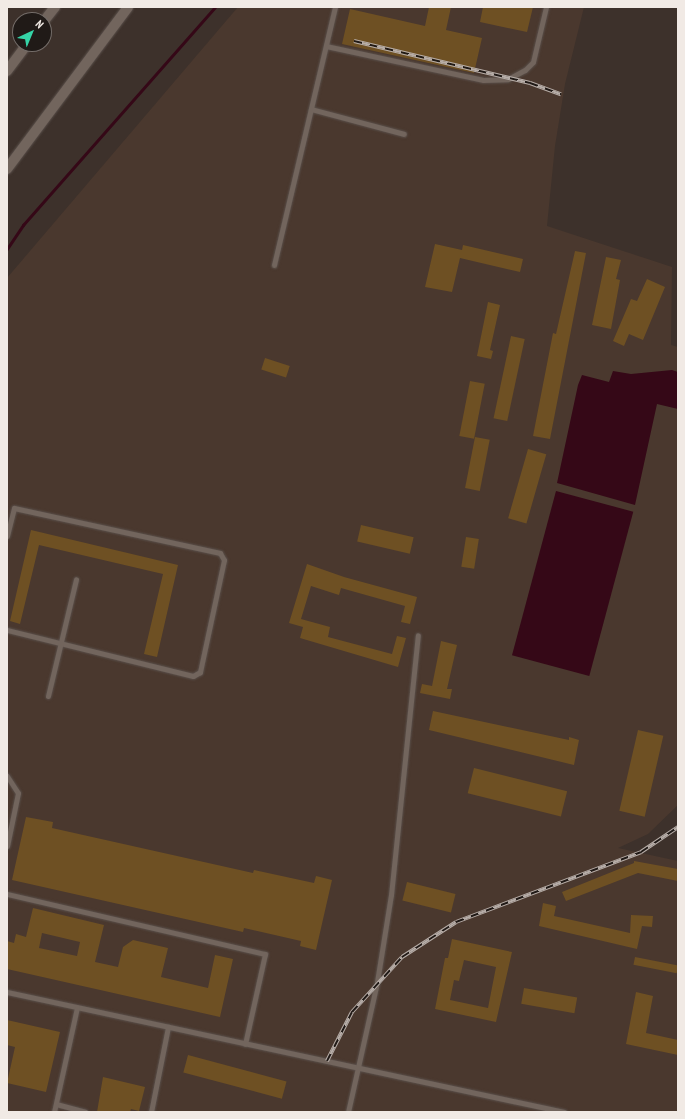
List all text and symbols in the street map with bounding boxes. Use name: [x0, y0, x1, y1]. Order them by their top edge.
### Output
north arrow: [12, 12, 52, 52]
text: N: [33, 17, 47, 31]

